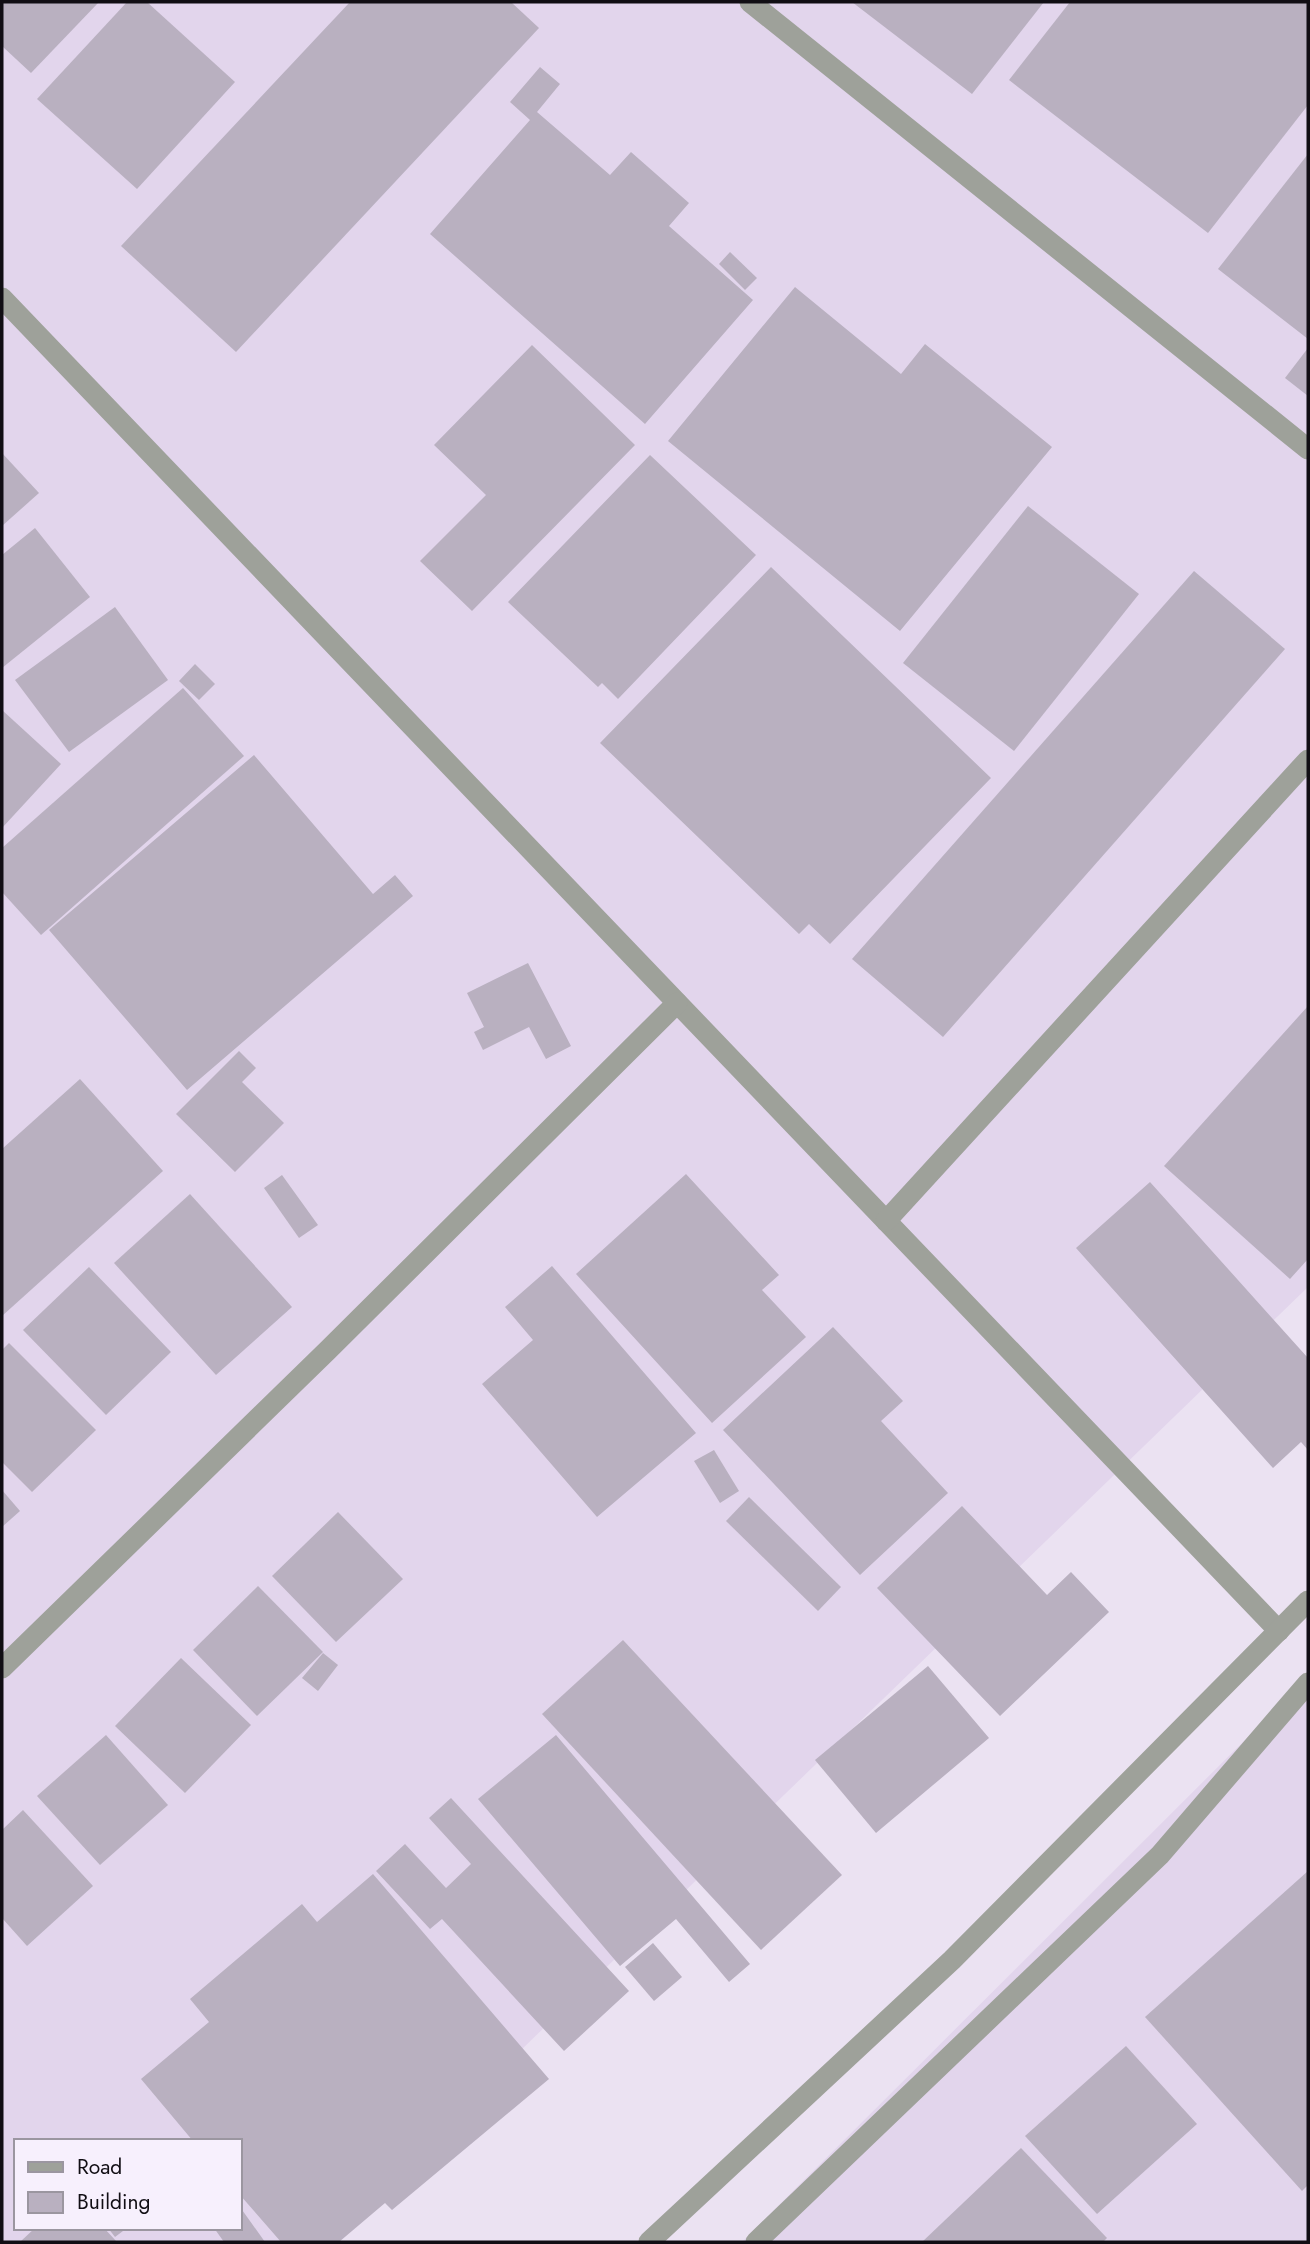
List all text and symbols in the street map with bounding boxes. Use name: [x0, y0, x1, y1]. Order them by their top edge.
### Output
legend: [14, 2139, 242, 2230]
text: Road: [77, 2152, 122, 2182]
text: Building: [77, 2187, 150, 2217]

